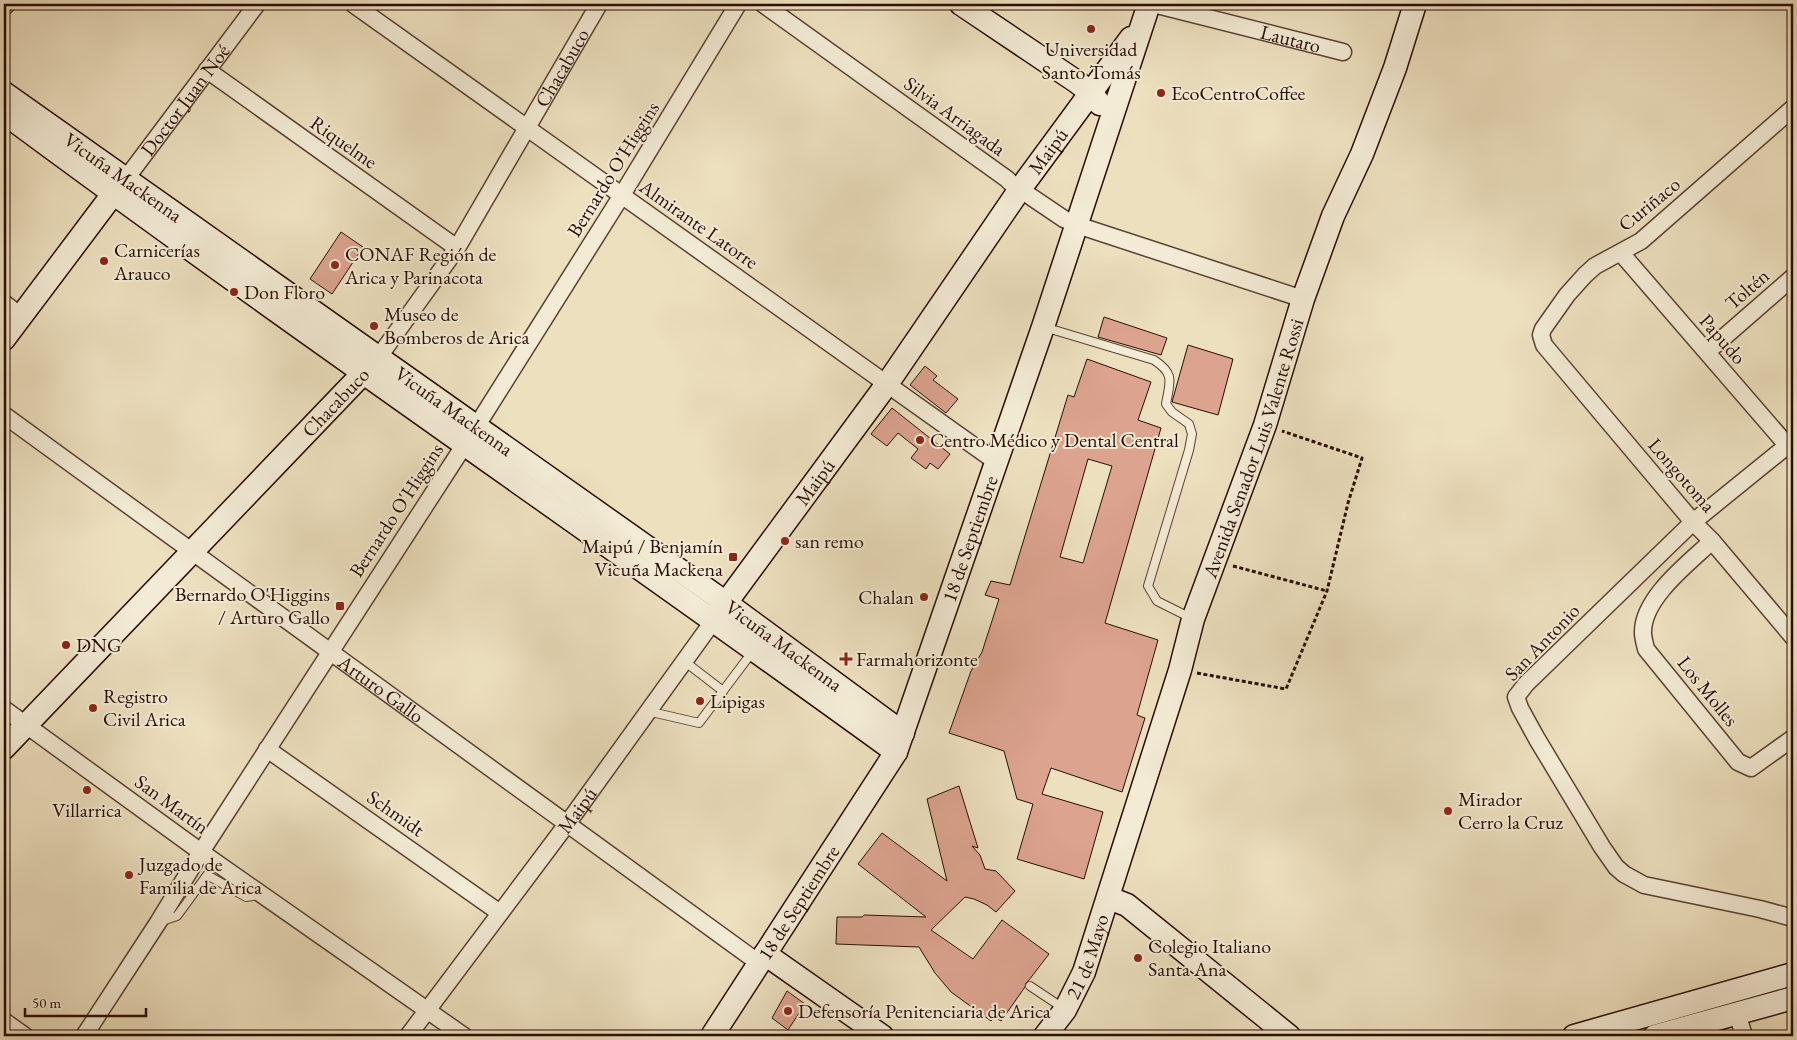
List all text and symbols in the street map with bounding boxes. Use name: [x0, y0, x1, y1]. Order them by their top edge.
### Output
street label: Lautaro: [1258, 19, 1324, 59]
marker: Universidad Santo Tomás: [1085, 23, 1097, 35]
street label: Chacabuco: [529, 24, 595, 112]
place label: Universidad Santo Tomás: [1041, 36, 1141, 85]
street label: Doctor Juan Noé: [135, 39, 236, 161]
street label: Silvia Arriagada: [899, 70, 1011, 162]
place label: EcoCentroCoffee: [1171, 80, 1306, 106]
marker: EcoCentroCoffee: [1155, 87, 1167, 99]
street label: Bernardo O'Higgins: [561, 96, 665, 242]
street label: Riquelme: [305, 110, 383, 175]
street label: Maipú: [1022, 122, 1074, 179]
street label: Vicuña Mackenna: [59, 126, 188, 228]
street label: Curiñaco: [1613, 171, 1685, 237]
street label: Almirante Latorre: [634, 173, 764, 275]
place label: Carnicerías Arauco: [113, 237, 200, 286]
place label: CONAF Región de Arica y Parinacota: [344, 241, 497, 290]
marker: Carnicerías Arauco: [98, 255, 110, 267]
marker: CONAF Región de Arica y Parinacota: [329, 259, 341, 271]
street label: Toltén: [1719, 262, 1775, 315]
place label: Don Floro: [244, 279, 325, 305]
marker: Don Floro: [228, 286, 240, 298]
place label: Museo de Bomberos de Arica: [384, 301, 530, 350]
street label: Papudo: [1694, 308, 1752, 370]
street label: Avenida Senador Luis Valente Rossi: [1196, 315, 1309, 582]
marker: Museo de Bomberos de Arica: [368, 320, 380, 332]
street label: Vicuña Mackenna: [390, 360, 518, 462]
street label: Chacabuco: [296, 362, 375, 443]
place label: Centro Médico y Dental Central: [930, 427, 1179, 453]
street label: Longotoma: [1643, 432, 1721, 518]
marker: Centro Médico y Dental Central: [914, 434, 926, 446]
street label: Bernardo O'Higgins: [343, 438, 449, 582]
street label: Maipú: [789, 453, 841, 511]
street label: 18 de Septiembre: [936, 472, 1004, 605]
place label: san remo: [795, 528, 864, 554]
place label: Maipú / Benjamín Vicuña Mackena: [582, 533, 723, 582]
marker: san remo: [779, 535, 791, 547]
marker: Maipú / Benjamín Vicuña Mackena: [727, 551, 739, 563]
place label: Bernardo O'Higgins / Arturo Gallo: [175, 581, 330, 630]
place label: Chalan: [858, 584, 914, 610]
marker: Chalan: [918, 591, 930, 603]
street label: Vicuña Mackenna: [720, 594, 848, 697]
street label: San Antonio: [1499, 598, 1585, 686]
marker: Bernardo O'Higgins / Arturo Gallo: [334, 600, 346, 612]
place label: DNG: [76, 632, 122, 658]
marker: DNG: [60, 639, 72, 651]
place label: Farmahorizonte: [856, 646, 978, 672]
street label: Arturo Gallo: [332, 648, 429, 729]
street label: Los Molles: [1672, 651, 1744, 731]
marker: Farmahorizonte: [840, 653, 852, 665]
place label: Registro Civil Arica: [103, 683, 186, 732]
place label: Lipigas: [710, 688, 765, 714]
marker: Lipigas: [694, 695, 706, 707]
marker: Registro Civil Arica: [87, 702, 99, 714]
street label: San Martín: [130, 768, 215, 840]
street label: Maipú: [551, 781, 603, 839]
marker: Villarrica: [81, 784, 93, 796]
street label: Schmidt: [362, 784, 431, 843]
place label: Mirador Cerro la Cruz: [1458, 786, 1563, 835]
place label: Villarrica: [52, 797, 122, 823]
marker: Mirador Cerro la Cruz: [1442, 805, 1454, 817]
street label: 18 de Septiembre: [752, 840, 845, 965]
place label: Juzgado de Familia de Arica: [137, 851, 262, 900]
marker: Juzgado de Familia de Arica: [123, 869, 135, 881]
street label: 21 de Mayo: [1060, 911, 1115, 1003]
place label: Colegio Italiano Santa Ana: [1148, 933, 1271, 982]
marker: Colegio Italiano Santa Ana: [1132, 952, 1144, 964]
scale bar: [25, 985, 146, 1017]
text: 50 m: [32, 993, 61, 1012]
place label: Defensoría Penitenciaria de Arica: [798, 998, 1051, 1024]
marker: Defensoría Penitenciaria de Arica: [782, 1005, 794, 1017]

